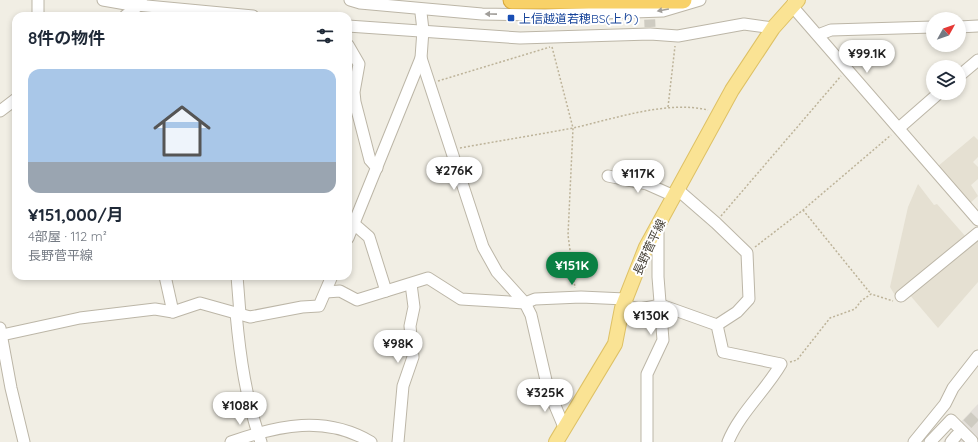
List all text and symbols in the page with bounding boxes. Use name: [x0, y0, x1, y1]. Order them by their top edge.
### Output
one-way arrow: [657, 8, 669, 14]
one-way arrow: [484, 11, 497, 17]
place label: 上信越道若穂BS(上り): [519, 11, 639, 26]
north arrow: [926, 12, 966, 52]
map controls: [926, 12, 966, 100]
marker: 上信越道若穂BS(上り): [506, 13, 516, 23]
icon: filters: [314, 25, 336, 47]
text: 8件の物件: [28, 27, 105, 48]
pin: ¥99.1K: [834, 40, 900, 74]
text: ¥99.1K: [848, 45, 886, 61]
button: layers: [926, 60, 966, 100]
icon: home: [146, 95, 218, 167]
pin: ¥276K: [426, 157, 482, 191]
pin: ¥117K: [610, 160, 666, 194]
text: ¥276K: [435, 162, 473, 178]
text: ¥117K: [621, 165, 655, 181]
text: ¥151,000/月: [28, 204, 124, 225]
street label: 長野菅平線: [630, 217, 668, 277]
text: 4部屋 · 112 m²: [28, 228, 107, 244]
text: 長野菅平線: [28, 247, 93, 263]
pin: ¥151K: [544, 252, 600, 286]
text: ¥151K: [555, 257, 589, 273]
pin: ¥130K: [623, 302, 679, 336]
text: ¥130K: [633, 307, 669, 323]
pin: ¥98K: [374, 330, 422, 364]
text: ¥98K: [383, 335, 413, 351]
pin: ¥325K: [517, 379, 573, 413]
text: ¥325K: [526, 384, 564, 400]
pin: ¥108K: [212, 392, 268, 426]
text: ¥108K: [222, 397, 258, 413]

